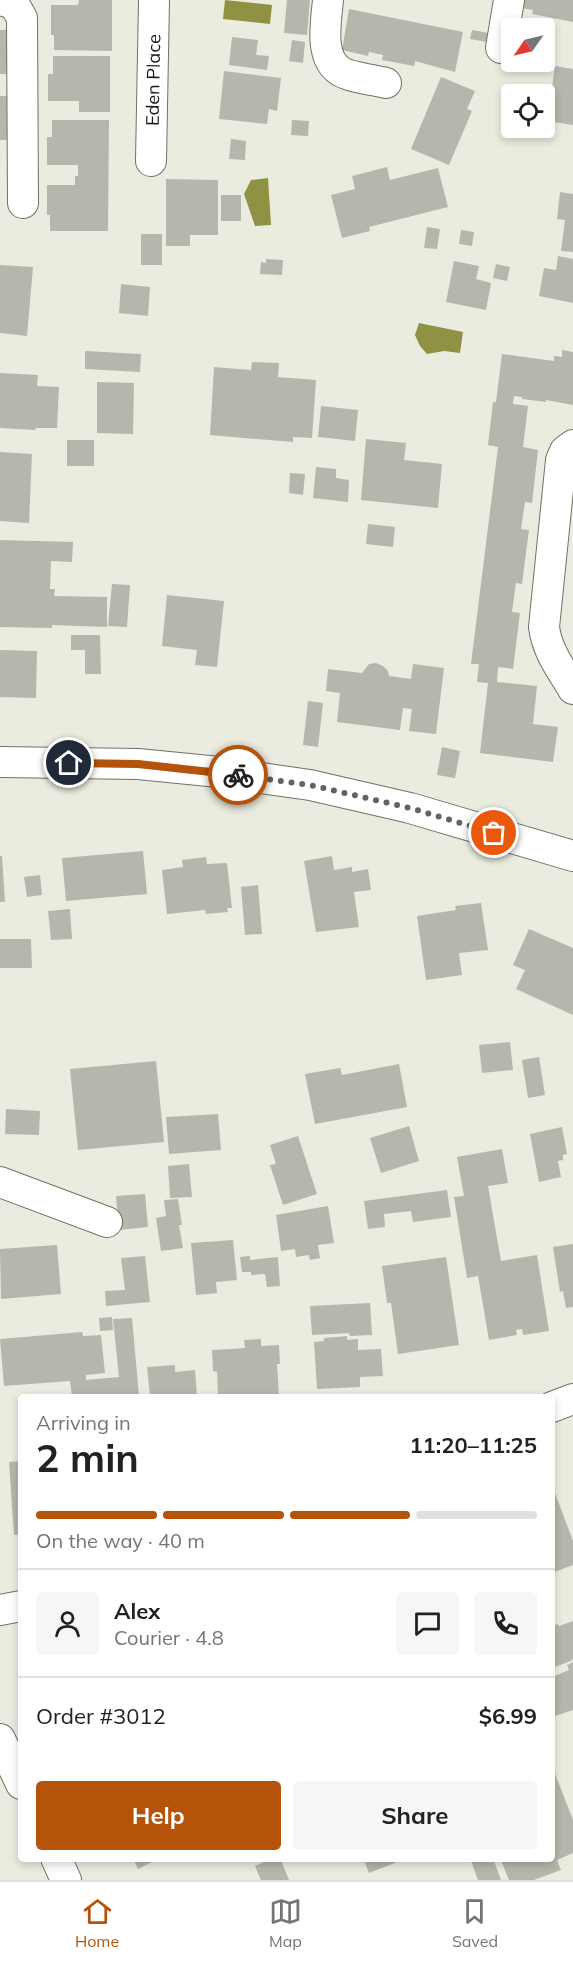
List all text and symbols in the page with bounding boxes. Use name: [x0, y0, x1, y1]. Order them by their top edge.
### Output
north arrow: [501, 18, 555, 72]
map controls: [501, 18, 555, 138]
street label: Eden Place: [140, 34, 165, 126]
button: locate: [501, 84, 555, 138]
pin: [43, 737, 94, 788]
courier: [208, 745, 268, 805]
icon: home: [52, 746, 85, 779]
icon: bike: [222, 759, 255, 792]
pin: [468, 807, 519, 858]
icon: bag: [477, 816, 510, 849]
text: Arriving in: [36, 1410, 131, 1435]
text: 11:20–11:25: [409, 1431, 537, 1459]
text: 2 min: [36, 1433, 139, 1482]
text: On the way · 40 m: [36, 1528, 205, 1553]
button: person: [36, 1592, 99, 1655]
button: chat: [396, 1592, 459, 1655]
button: phone: [474, 1592, 537, 1655]
text: Alex: [114, 1597, 160, 1625]
text: Courier · 4.8: [114, 1625, 224, 1650]
text: Order #3012: [36, 1702, 166, 1730]
text: $6.99: [479, 1702, 537, 1730]
button: Help: [36, 1781, 281, 1850]
button: Share: [293, 1781, 537, 1850]
tab: Home: [75, 1895, 119, 1951]
tab: Map: [269, 1895, 302, 1951]
tab: Saved: [452, 1895, 498, 1951]

